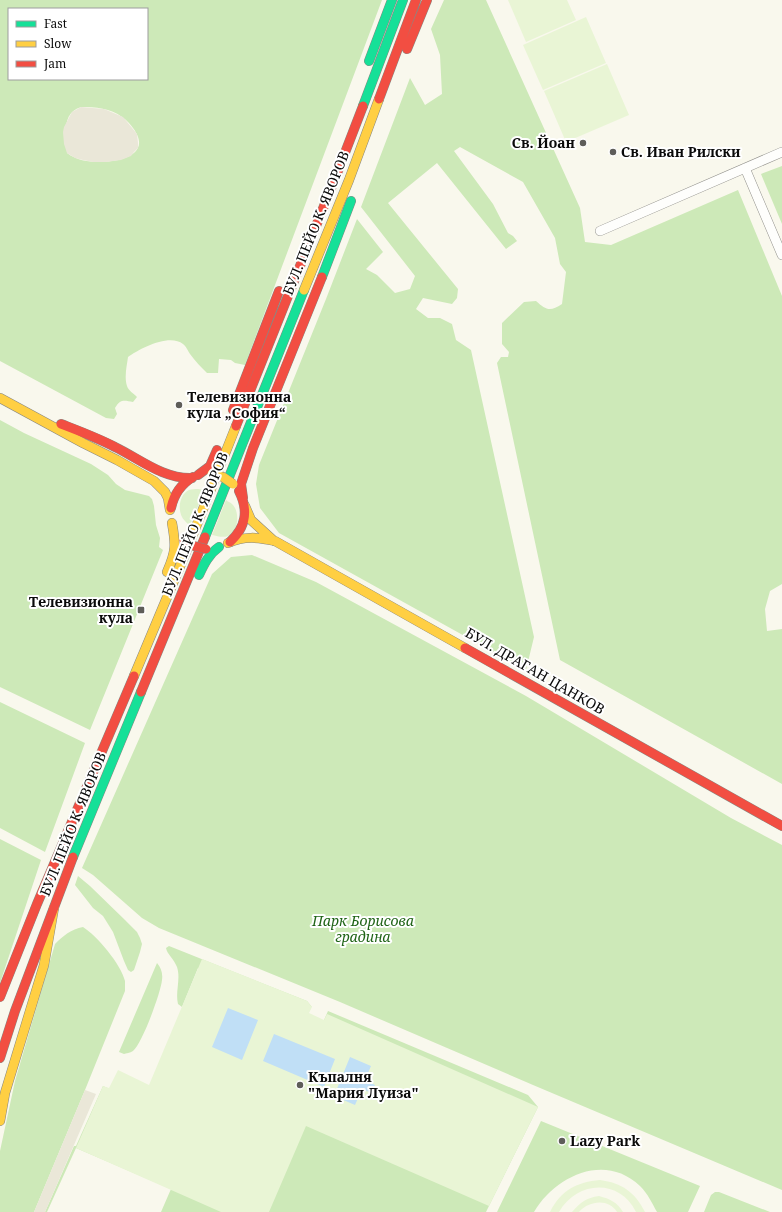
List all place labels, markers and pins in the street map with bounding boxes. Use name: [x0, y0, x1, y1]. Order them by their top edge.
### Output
place label: Св. Йоан: [512, 133, 576, 152]
marker: Св. Йоан: [578, 138, 588, 148]
place label: Св. Иван Рилски: [621, 142, 741, 161]
marker: Св. Иван Рилски: [608, 147, 618, 157]
place label: Телевизионна кула „София“: [187, 387, 291, 422]
marker: Телевизионна кула „София“: [174, 400, 184, 410]
place label: Телевизионна кула: [29, 592, 133, 627]
marker: Телевизионна кула: [136, 605, 146, 615]
place label: Къпалня "Мария Луиза": [308, 1067, 419, 1102]
marker: Къпалня "Мария Луиза": [295, 1080, 305, 1090]
place label: Lazy Park: [570, 1131, 640, 1150]
marker: Lazy Park: [557, 1136, 567, 1146]

